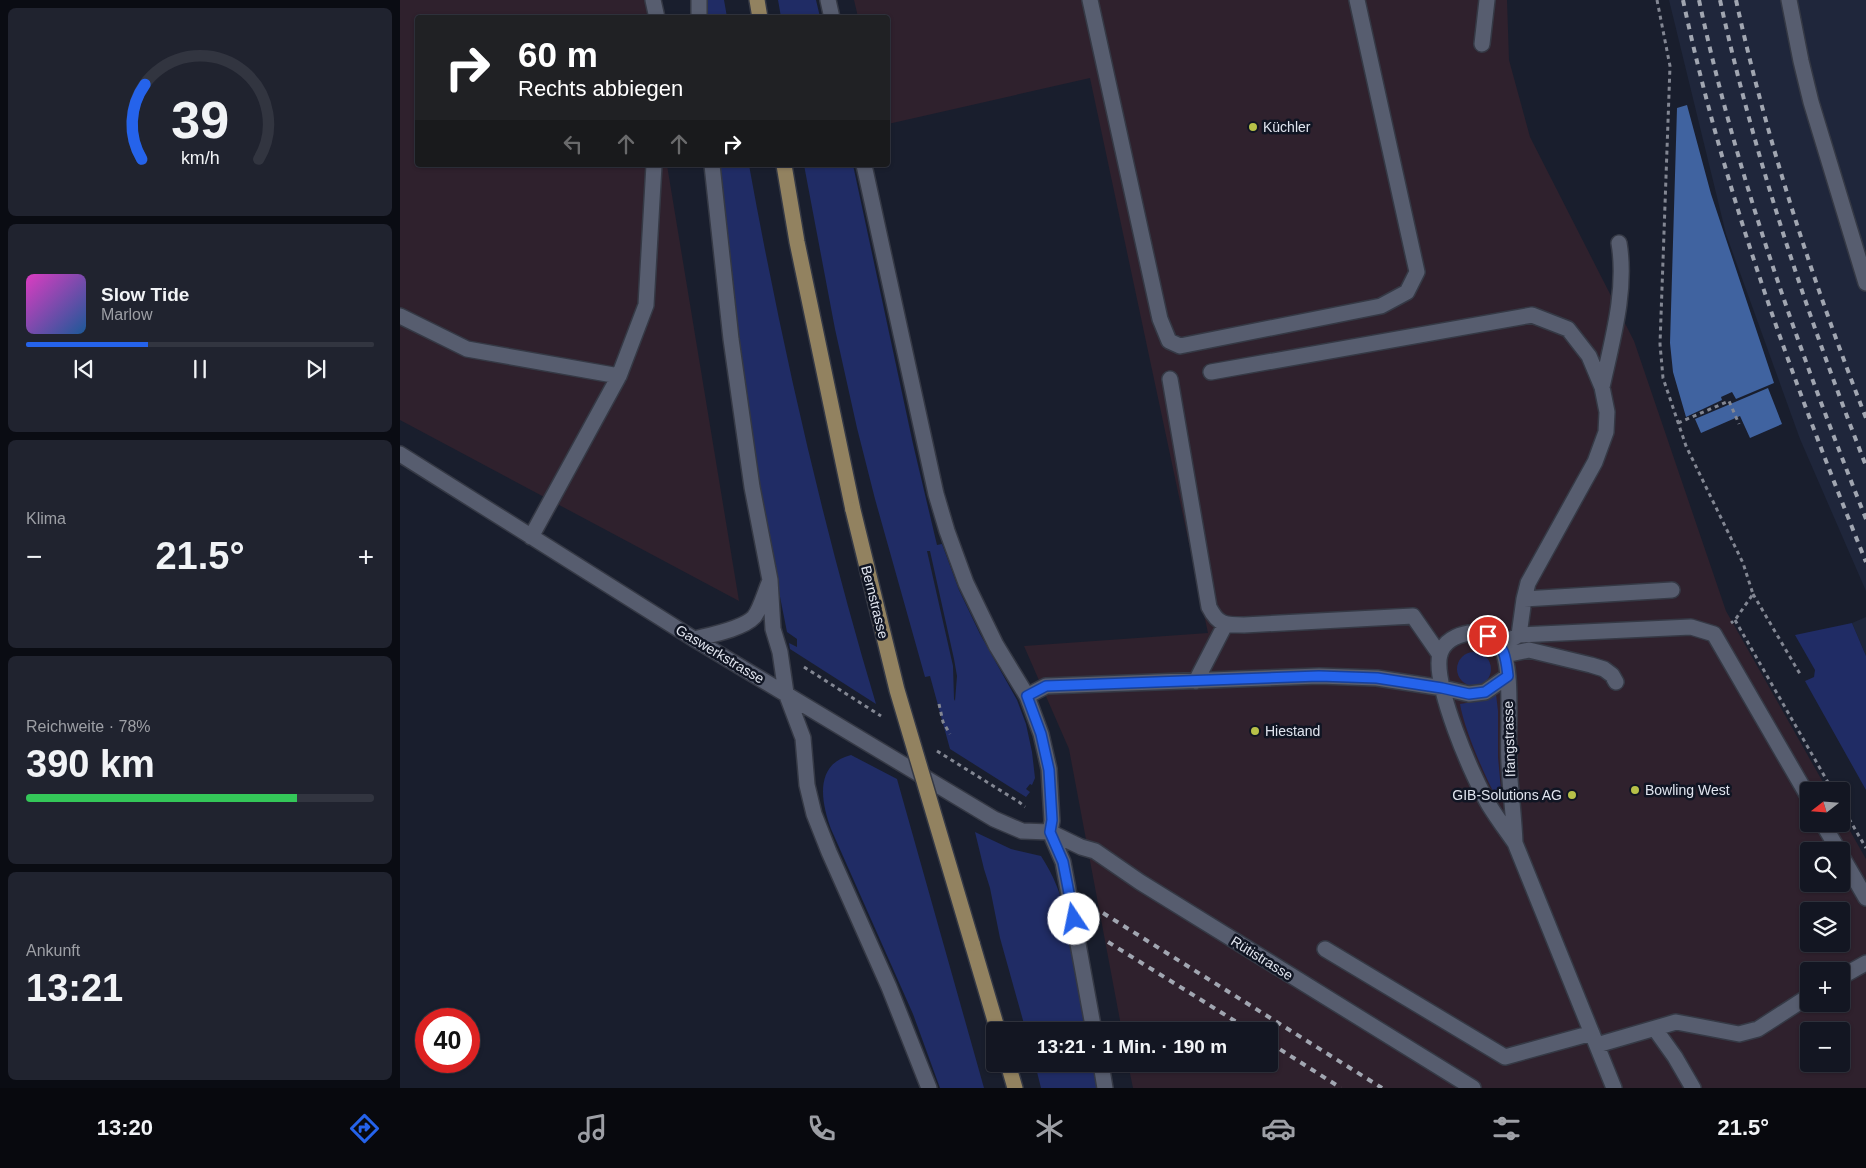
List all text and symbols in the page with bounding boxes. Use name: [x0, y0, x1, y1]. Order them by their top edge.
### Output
icon: right: [435, 35, 500, 100]
text: 60 m: [518, 35, 598, 74]
text: Rechts abbiegen: [518, 76, 683, 101]
text: 39: [171, 91, 229, 149]
place label: Küchler: [1263, 119, 1311, 135]
marker: Küchler: [1247, 121, 1259, 133]
icon: left: [559, 130, 587, 158]
icon: ahead: [612, 130, 640, 158]
icon: ahead: [665, 130, 693, 158]
icon: right: [718, 130, 746, 158]
text: km/h: [181, 148, 219, 168]
text: Slow Tide: [101, 284, 189, 305]
text: Marlow: [101, 306, 153, 323]
icon: previous: [70, 355, 98, 383]
icon: pause: [186, 355, 214, 383]
icon: next: [302, 355, 330, 383]
text: Klima: [26, 510, 66, 527]
text: 21.5°: [155, 535, 245, 577]
text: −: [26, 541, 42, 572]
text: +: [358, 541, 374, 572]
street label: Bernstrasse: [858, 564, 892, 640]
pin: [1467, 615, 1509, 657]
street label: Gaswerkstrasse: [673, 621, 767, 687]
icon: arrive: [1474, 622, 1502, 650]
street label: Ifangstrasse: [1500, 700, 1518, 777]
text: Reichweite · 78%: [26, 718, 151, 735]
place label: Hiestand: [1265, 723, 1320, 739]
marker: Hiestand: [1249, 725, 1261, 737]
text: 390 km: [26, 743, 155, 785]
place label: Bowling West: [1645, 782, 1730, 798]
north arrow: [1800, 782, 1850, 832]
map controls: [1800, 782, 1850, 1072]
marker: Bowling West: [1629, 784, 1641, 796]
place label: GIB-Solutions AG: [1452, 787, 1562, 803]
marker: GIB-Solutions AG: [1566, 789, 1578, 801]
button: search: [1800, 842, 1850, 892]
position arrow: [1047, 892, 1099, 944]
button: layers: [1800, 902, 1850, 952]
street label: Rütistrasse: [1228, 933, 1296, 983]
text: Ankunft: [26, 942, 80, 959]
button: +: [1800, 962, 1850, 1012]
text: 13:21: [26, 967, 123, 1009]
speed limit sign: 40: [415, 1008, 480, 1073]
button: −: [1800, 1022, 1850, 1072]
text: 13:21 · 1 Min. · 190 m: [1037, 1036, 1227, 1057]
icon: directions: [347, 1111, 382, 1146]
icon: music: [575, 1111, 610, 1146]
icon: phone: [804, 1111, 839, 1146]
icon: climate: [1032, 1111, 1067, 1146]
icon: car: [1261, 1111, 1296, 1146]
icon: filters: [1489, 1111, 1524, 1146]
text: 13:20: [97, 1115, 153, 1140]
text: 21.5°: [1718, 1115, 1769, 1140]

